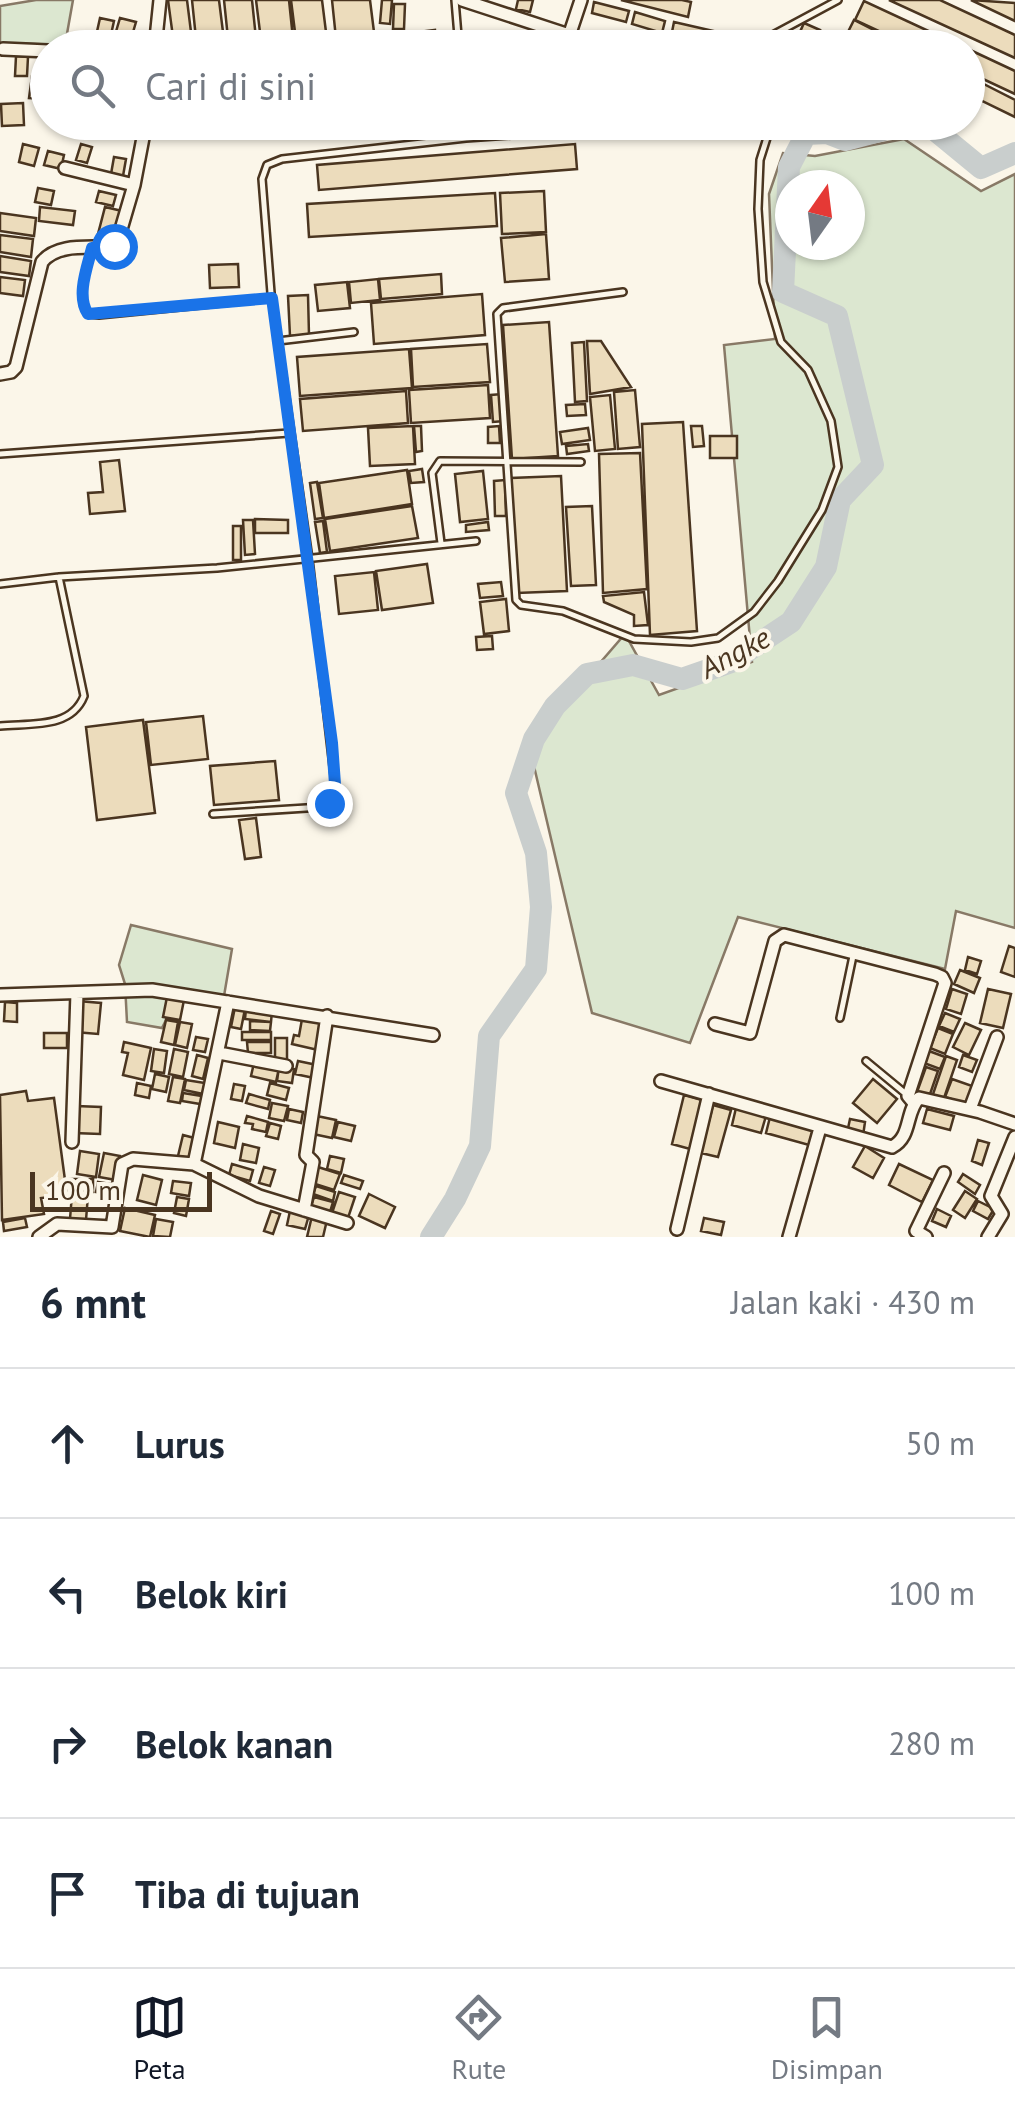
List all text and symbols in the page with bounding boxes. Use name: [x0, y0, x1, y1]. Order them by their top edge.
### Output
search box: [30, 30, 985, 140]
icon: search: [65, 58, 120, 113]
text: Cari di sini: [145, 61, 316, 110]
north arrow: [775, 170, 865, 260]
route start: [92, 224, 138, 270]
water label: Angke: [692, 617, 776, 687]
route end: [307, 781, 353, 827]
scale bar: [30, 1167, 212, 1212]
text: 100 m: [45, 1171, 121, 1208]
text: 6 mnt: [40, 1275, 146, 1330]
text: Jalan kaki · 430 m: [731, 1281, 975, 1323]
icon: ahead: [40, 1416, 95, 1471]
text: Lurus: [135, 1419, 225, 1468]
text: 50 m: [906, 1422, 975, 1464]
icon: left: [40, 1566, 95, 1621]
text: Belok kiri: [135, 1569, 288, 1618]
text: 100 m: [888, 1572, 975, 1614]
icon: right: [40, 1716, 95, 1771]
text: Belok kanan: [135, 1719, 333, 1768]
text: 280 m: [888, 1722, 975, 1764]
icon: arrive: [40, 1866, 95, 1921]
text: Tiba di tujuan: [135, 1869, 360, 1918]
tab: Peta: [132, 1990, 187, 2087]
tab: Rute: [451, 1990, 506, 2087]
tab: Disimpan: [771, 1990, 883, 2087]

